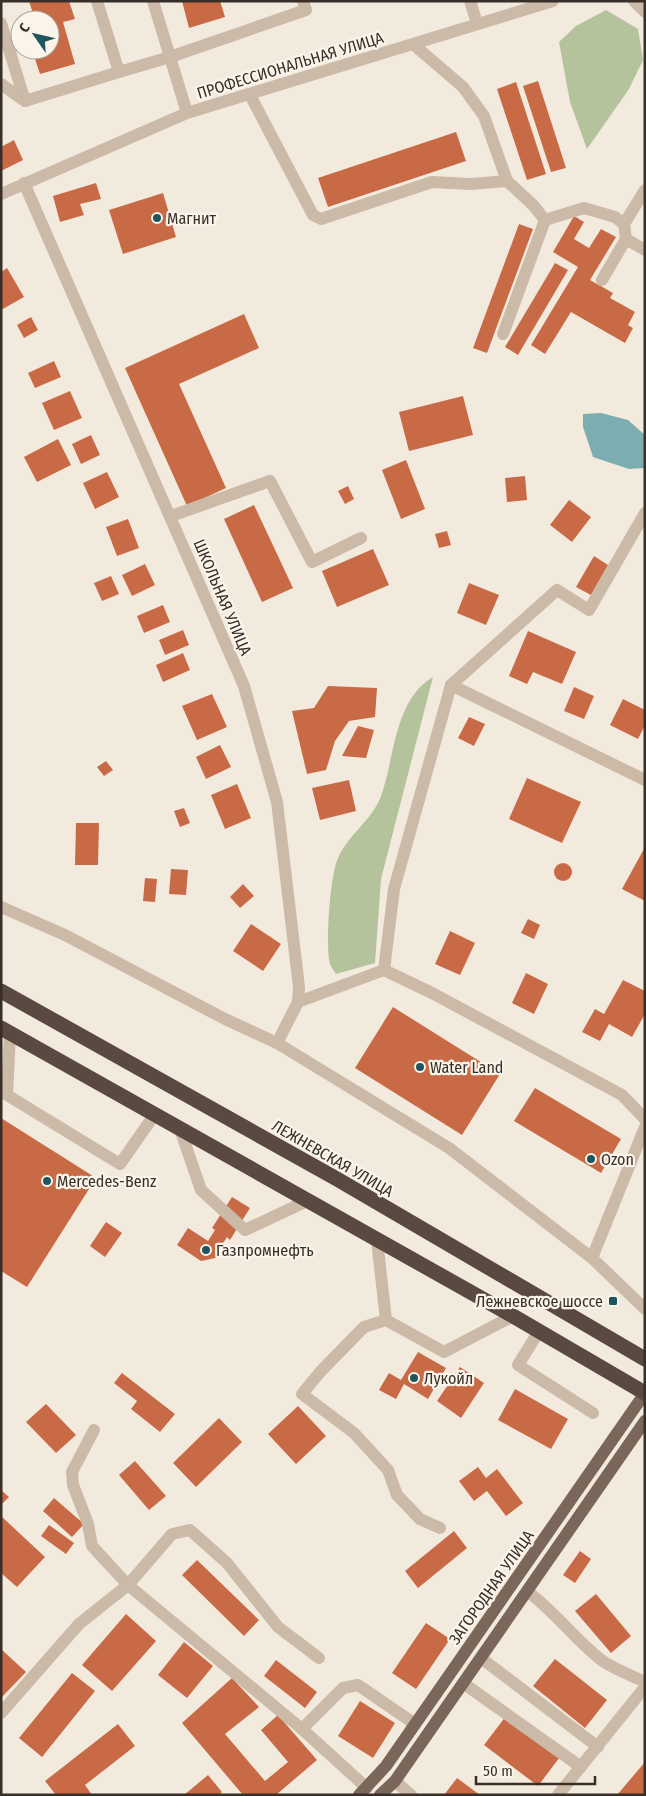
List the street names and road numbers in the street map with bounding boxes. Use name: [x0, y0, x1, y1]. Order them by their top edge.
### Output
street label: ПРОФЕССИОНАЛЬНАЯ УЛИЦА: [195, 28, 386, 103]
street label: ШКОЛЬНАЯ УЛИЦА: [190, 536, 256, 659]
street label: ЛЕЖНЕВСКАЯ УЛИЦА: [269, 1116, 397, 1201]
street label: ЗАГОРОДНАЯ УЛИЦА: [445, 1526, 538, 1648]

